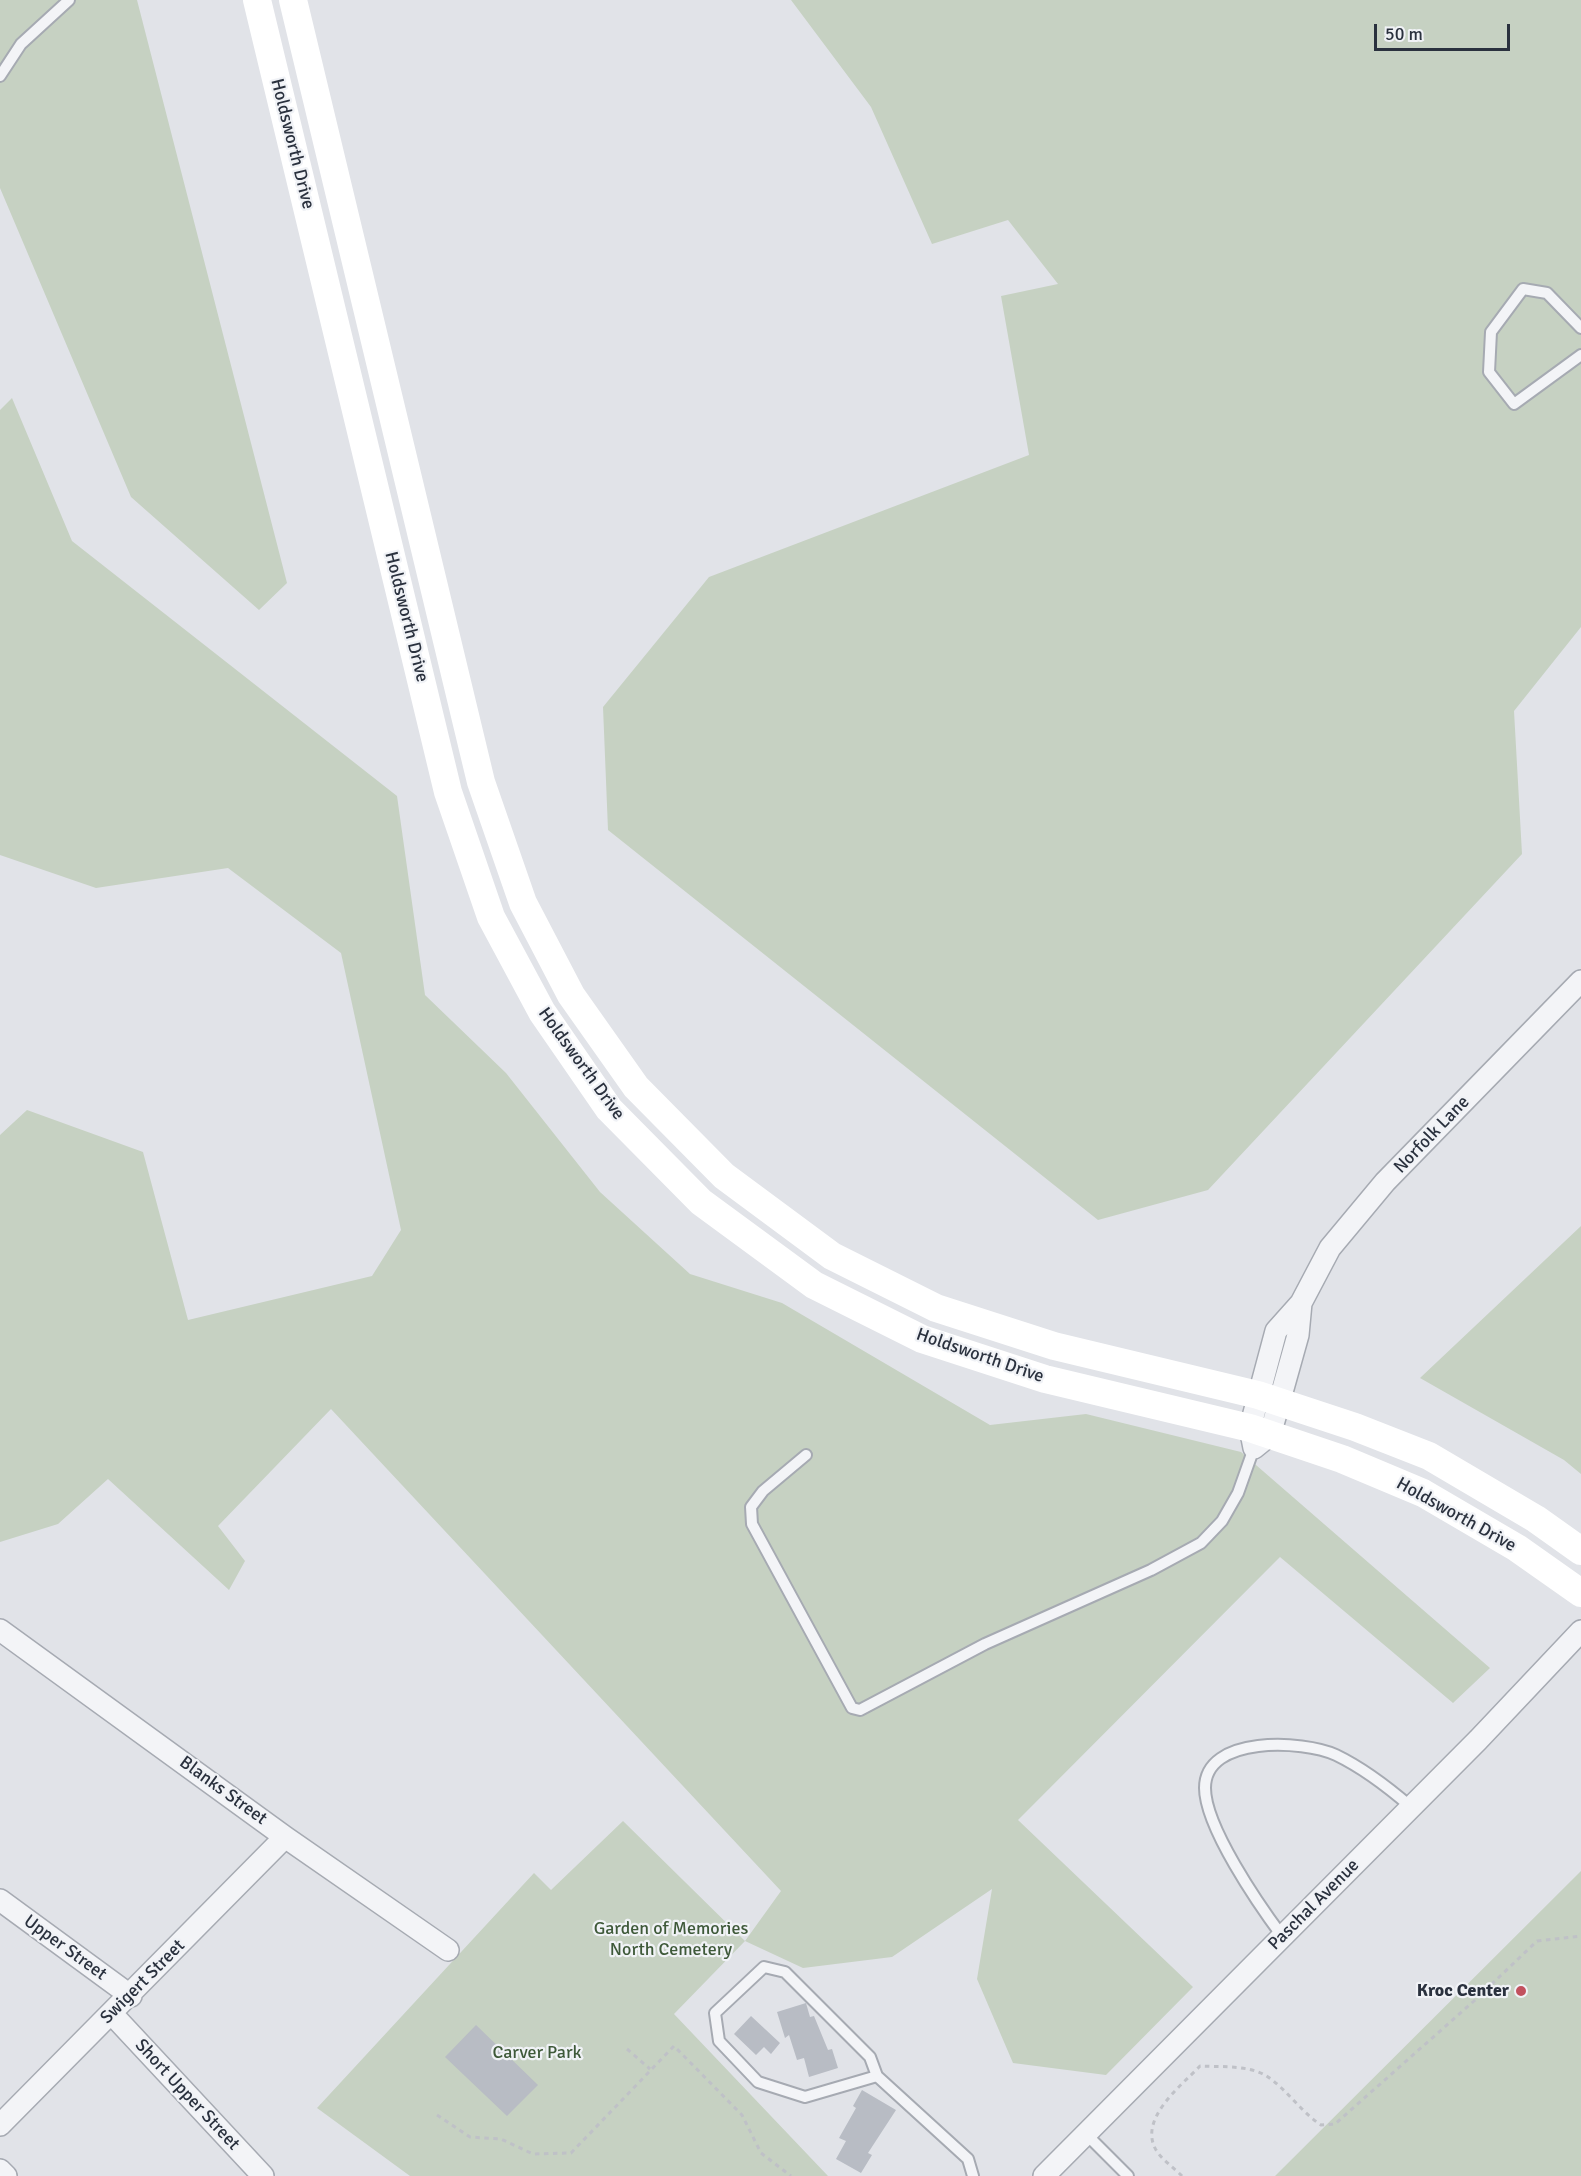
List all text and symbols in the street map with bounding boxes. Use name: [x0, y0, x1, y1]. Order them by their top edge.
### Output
scale bar: [1377, 12, 1514, 50]
text: 50 m: [1385, 23, 1423, 45]
street label: Holdsworth Drive: [265, 77, 319, 211]
street label: Holdsworth Drive: [379, 550, 433, 684]
street label: Holdsworth Drive: [533, 1004, 629, 1124]
street label: Norfolk Lane: [1390, 1092, 1474, 1178]
street label: Holdsworth Drive: [913, 1324, 1047, 1388]
street label: Holdsworth Drive: [1392, 1473, 1520, 1557]
street label: Blanks Street: [175, 1752, 271, 1830]
street label: Paschal Avenue: [1264, 1855, 1364, 1955]
street label: Upper Street: [19, 1911, 111, 1985]
park label: Garden of Memories North Cemetery: [594, 1918, 748, 1960]
street label: Swigert Street: [96, 1935, 190, 2029]
place label: Kroc Center: [1417, 1980, 1509, 2002]
marker: Kroc Center: [1514, 1984, 1528, 1998]
street label: Short Upper Street: [130, 2035, 244, 2155]
park label: Carver Park: [492, 2042, 582, 2064]

